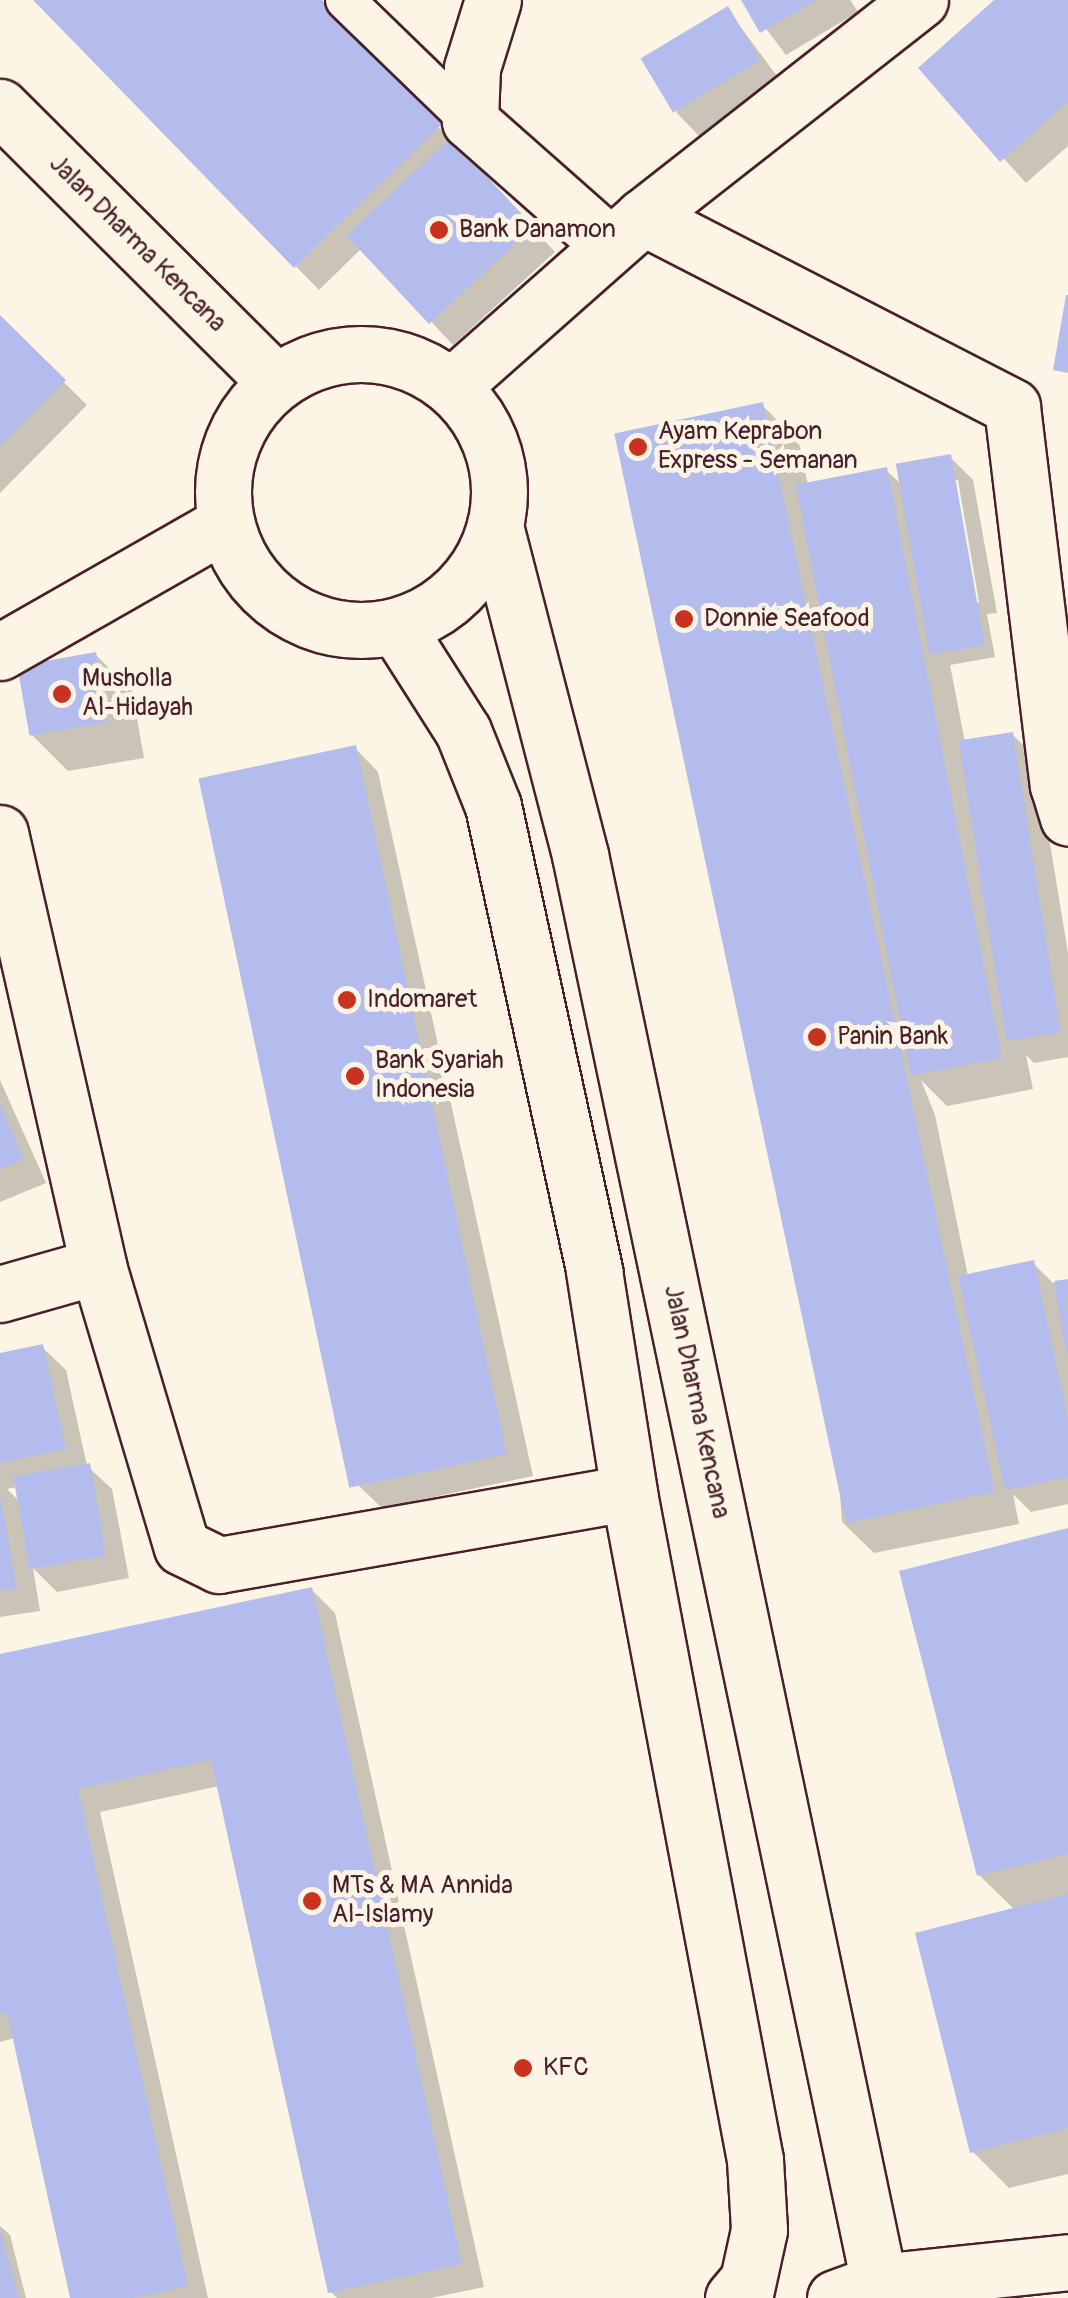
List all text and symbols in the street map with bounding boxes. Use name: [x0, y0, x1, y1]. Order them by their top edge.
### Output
street label: Jalan Dharma Kencana: [42, 149, 232, 339]
place label: Bank Danamon: [459, 215, 616, 245]
marker: Bank Danamon: [428, 219, 450, 241]
place label: Ayam Keprabon Express - Semanan: [658, 418, 858, 477]
marker: Ayam Keprabon Express - Semanan: [627, 436, 649, 458]
place label: Donnie Seafood: [704, 604, 870, 634]
marker: Donnie Seafood: [673, 608, 695, 630]
place label: Musholla Al-Hidayah: [82, 665, 193, 724]
marker: Musholla Al-Hidayah: [51, 683, 73, 705]
place label: Indomaret: [367, 985, 477, 1015]
marker: Indomaret: [336, 989, 358, 1011]
place label: Panin Bank: [837, 1022, 948, 1052]
marker: Panin Bank: [806, 1026, 828, 1048]
place label: Bank Syariah Indonesia: [375, 1047, 504, 1106]
marker: Bank Syariah Indonesia: [344, 1065, 366, 1087]
street label: Jalan Dharma Kencana: [657, 1283, 735, 1521]
place label: MTs & MA Annida Al-Islamy: [332, 1872, 513, 1931]
marker: MTs & MA Annida Al-Islamy: [301, 1890, 323, 1912]
place label: KFC: [543, 2053, 589, 2083]
marker: KFC: [512, 2057, 534, 2079]

